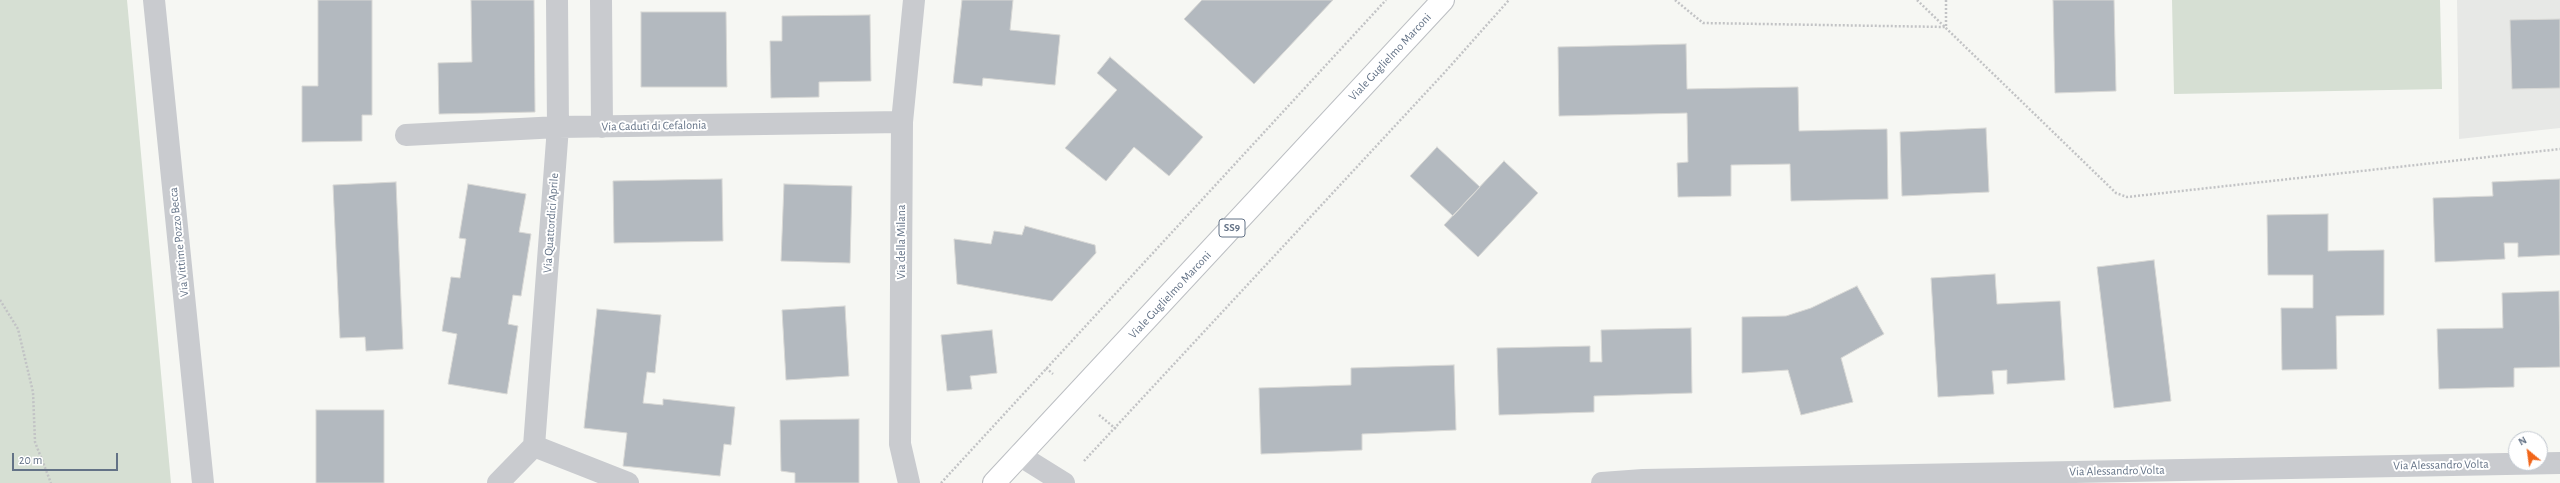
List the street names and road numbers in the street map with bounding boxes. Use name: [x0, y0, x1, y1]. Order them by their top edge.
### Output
street label: Viale Guglielmo Marconi: [1346, 10, 1434, 104]
street label: Via Caduti di Cefalonia: [601, 118, 707, 134]
street label: Via Quattordici Aprile: [540, 173, 562, 273]
street label: Via Vittime Pozzo Becca: [166, 186, 192, 298]
street label: Via della Milana: [894, 205, 908, 279]
road number: SS9: [1219, 219, 1245, 237]
street label: Viale Guglielmo Marconi: [1126, 248, 1214, 342]
street label: Via Alessandro Volta: [2393, 457, 2489, 473]
street label: Via Alessandro Volta: [2069, 463, 2165, 479]

